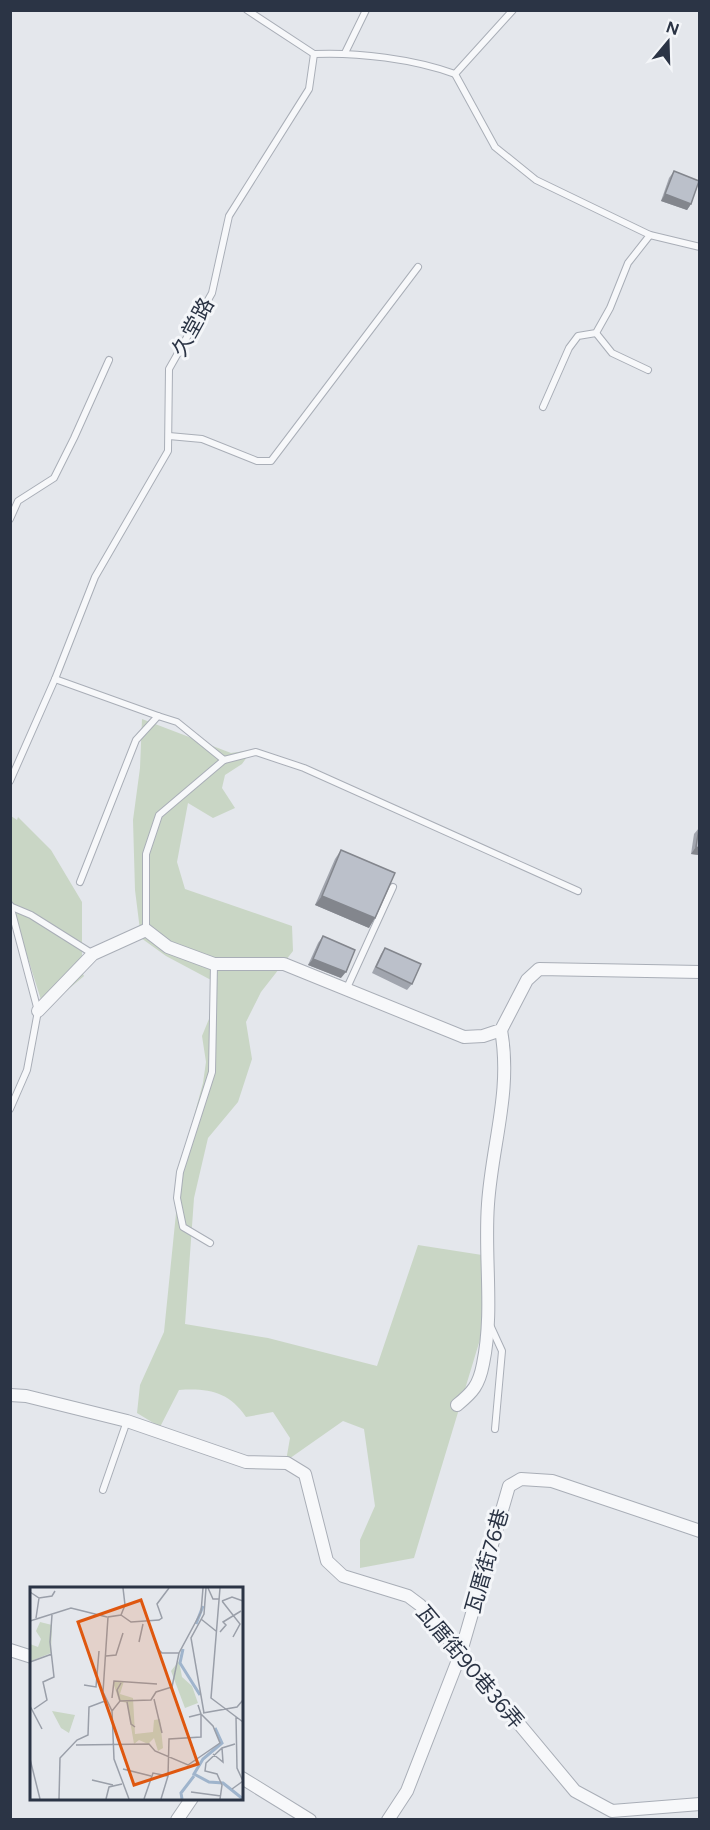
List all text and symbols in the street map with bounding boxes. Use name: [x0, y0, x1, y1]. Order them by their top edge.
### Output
north arrow: [638, 12, 698, 72]
text: N: [664, 17, 682, 39]
street label: 久堂路: [166, 293, 219, 360]
street label: 瓦厝街76巷: [460, 1506, 513, 1616]
inset map: [30, 1587, 243, 1800]
street label: 瓦厝街90巷36弄: [411, 1600, 529, 1734]

